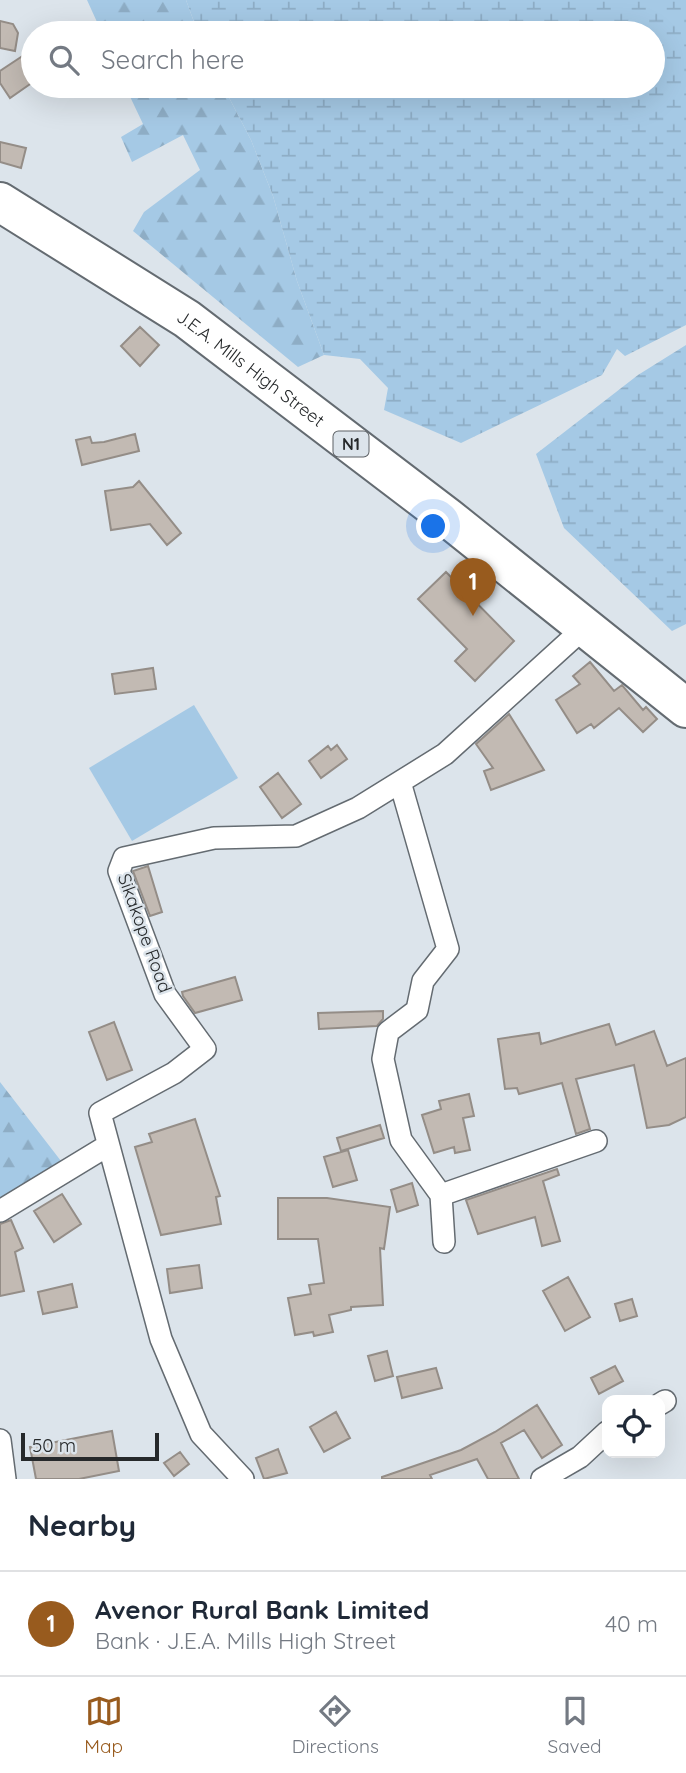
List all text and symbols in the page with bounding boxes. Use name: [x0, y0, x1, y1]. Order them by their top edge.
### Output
search box: [21, 21, 665, 98]
icon: search: [45, 41, 83, 79]
text: Search here: [101, 43, 245, 76]
street label: J.E.A. Mills High Street: [173, 304, 329, 431]
road number: N1: [334, 432, 368, 457]
your location: [416, 509, 450, 543]
pin: 1: [450, 558, 496, 616]
street label: Sikakope Road: [113, 870, 177, 996]
map controls: [602, 1395, 665, 1458]
button: locate: [602, 1395, 665, 1458]
scale bar: [21, 1430, 159, 1462]
text: 50 m: [32, 1433, 76, 1457]
text: Nearby: [28, 1506, 136, 1544]
text: Avenor Rural Bank Limited: [95, 1593, 429, 1626]
text: 1: [47, 1609, 55, 1638]
text: 40 m: [605, 1609, 658, 1638]
text: Bank · J.E.A. Mills High Street: [95, 1626, 396, 1655]
tab: Map: [84, 1692, 123, 1758]
tab: Directions: [292, 1692, 379, 1758]
tab: Saved: [547, 1692, 602, 1758]

